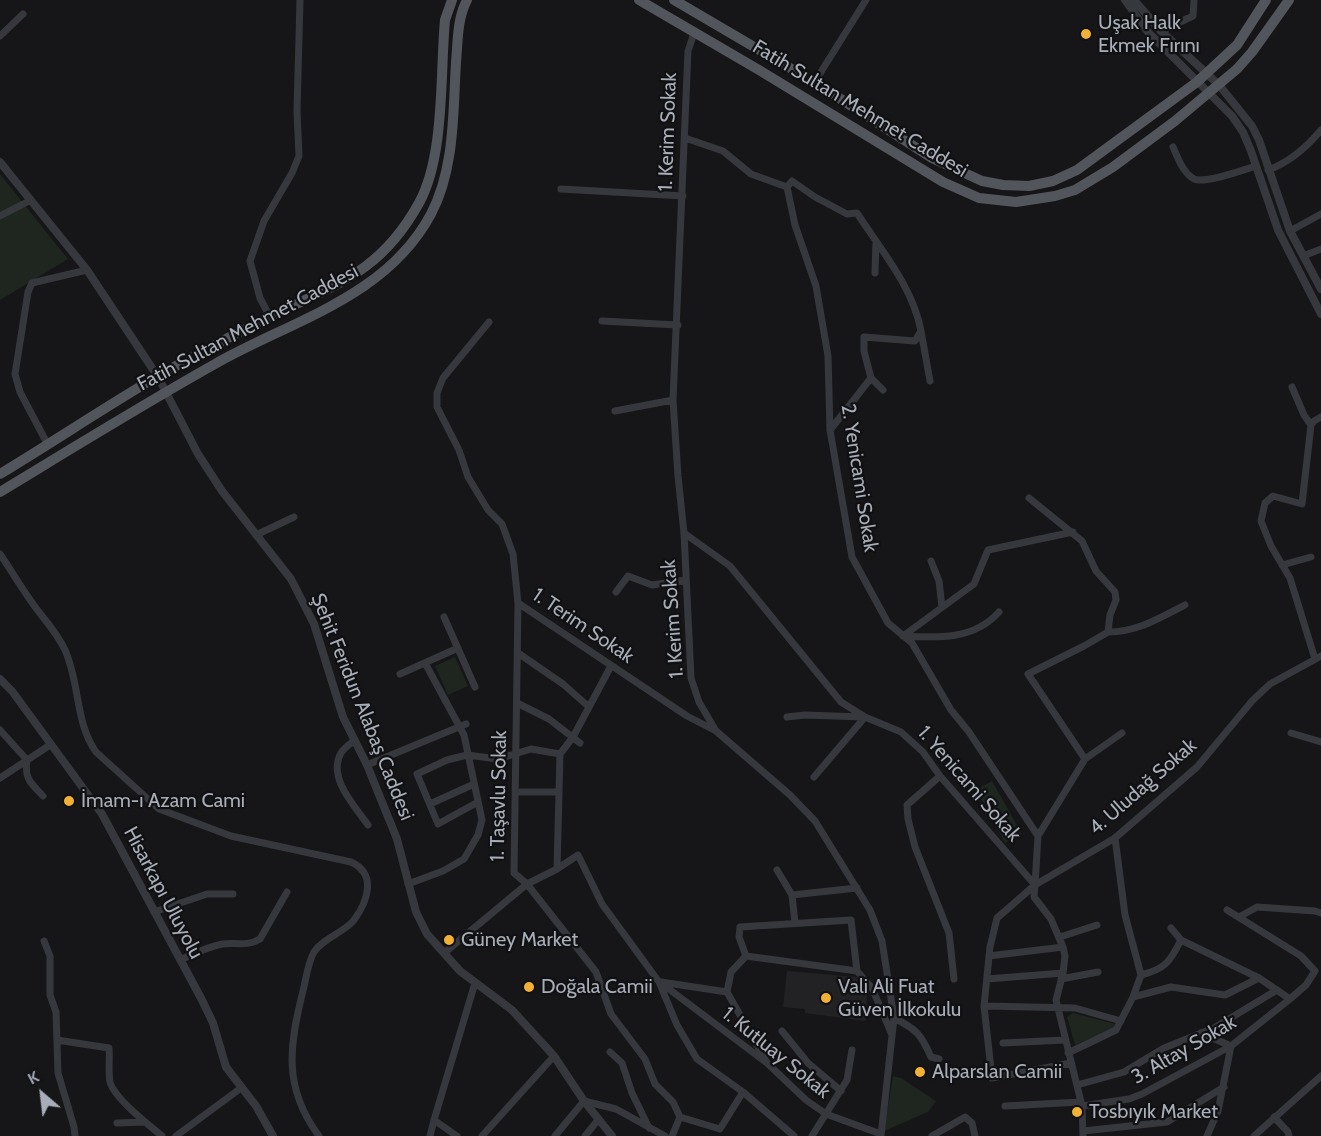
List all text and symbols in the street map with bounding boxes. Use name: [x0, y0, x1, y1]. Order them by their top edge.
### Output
place label: Uşak Halk Ekmek Fırını: [1098, 11, 1200, 58]
marker: Uşak Halk Ekmek Fırını: [1079, 27, 1093, 41]
street label: Fatih Sultan Mehmet Caddesi: [748, 35, 972, 183]
street label: 1. Kerim Sokak: [654, 72, 682, 192]
street label: Fatih Sultan Mehmet Caddesi: [133, 259, 363, 397]
street label: 2. Yenicami Sokak: [835, 402, 883, 554]
street label: 1. Kerim Sokak: [657, 559, 689, 679]
street label: 1. Terim Sokak: [528, 583, 638, 669]
street label: Şehit Feridun Alabaş Caddesi: [305, 590, 419, 824]
street label: 1. Yenicami Sokak: [912, 721, 1026, 847]
street label: 1. Taşavlu Sokak: [486, 730, 512, 862]
street label: 4. Uludağ Sokak: [1084, 734, 1202, 840]
place label: İmam-ı Azam Cami: [81, 789, 245, 813]
marker: İmam-ı Azam Cami: [62, 794, 76, 808]
street label: Hisarkapı Uluyolu: [118, 823, 208, 963]
place label: Güney Market: [461, 928, 578, 952]
marker: Güney Market: [442, 933, 456, 947]
place label: Doğala Camii: [541, 975, 653, 999]
place label: Vali Ali Fuat Güven İlkokulu: [838, 975, 961, 1022]
marker: Doğala Camii: [522, 980, 536, 994]
marker: Vali Ali Fuat Güven İlkokulu: [819, 991, 833, 1005]
street label: 1. Kutluay Sokak: [717, 1002, 835, 1104]
street label: 3. Altay Sokak: [1127, 1010, 1241, 1090]
place label: Alparslan Camii: [932, 1060, 1062, 1084]
north arrow: [12, 1064, 72, 1124]
marker: Alparslan Camii: [913, 1065, 927, 1079]
text: K: [24, 1067, 42, 1088]
place label: Tosbıyık Market: [1089, 1100, 1218, 1124]
marker: Tosbıyık Market: [1070, 1105, 1084, 1119]

